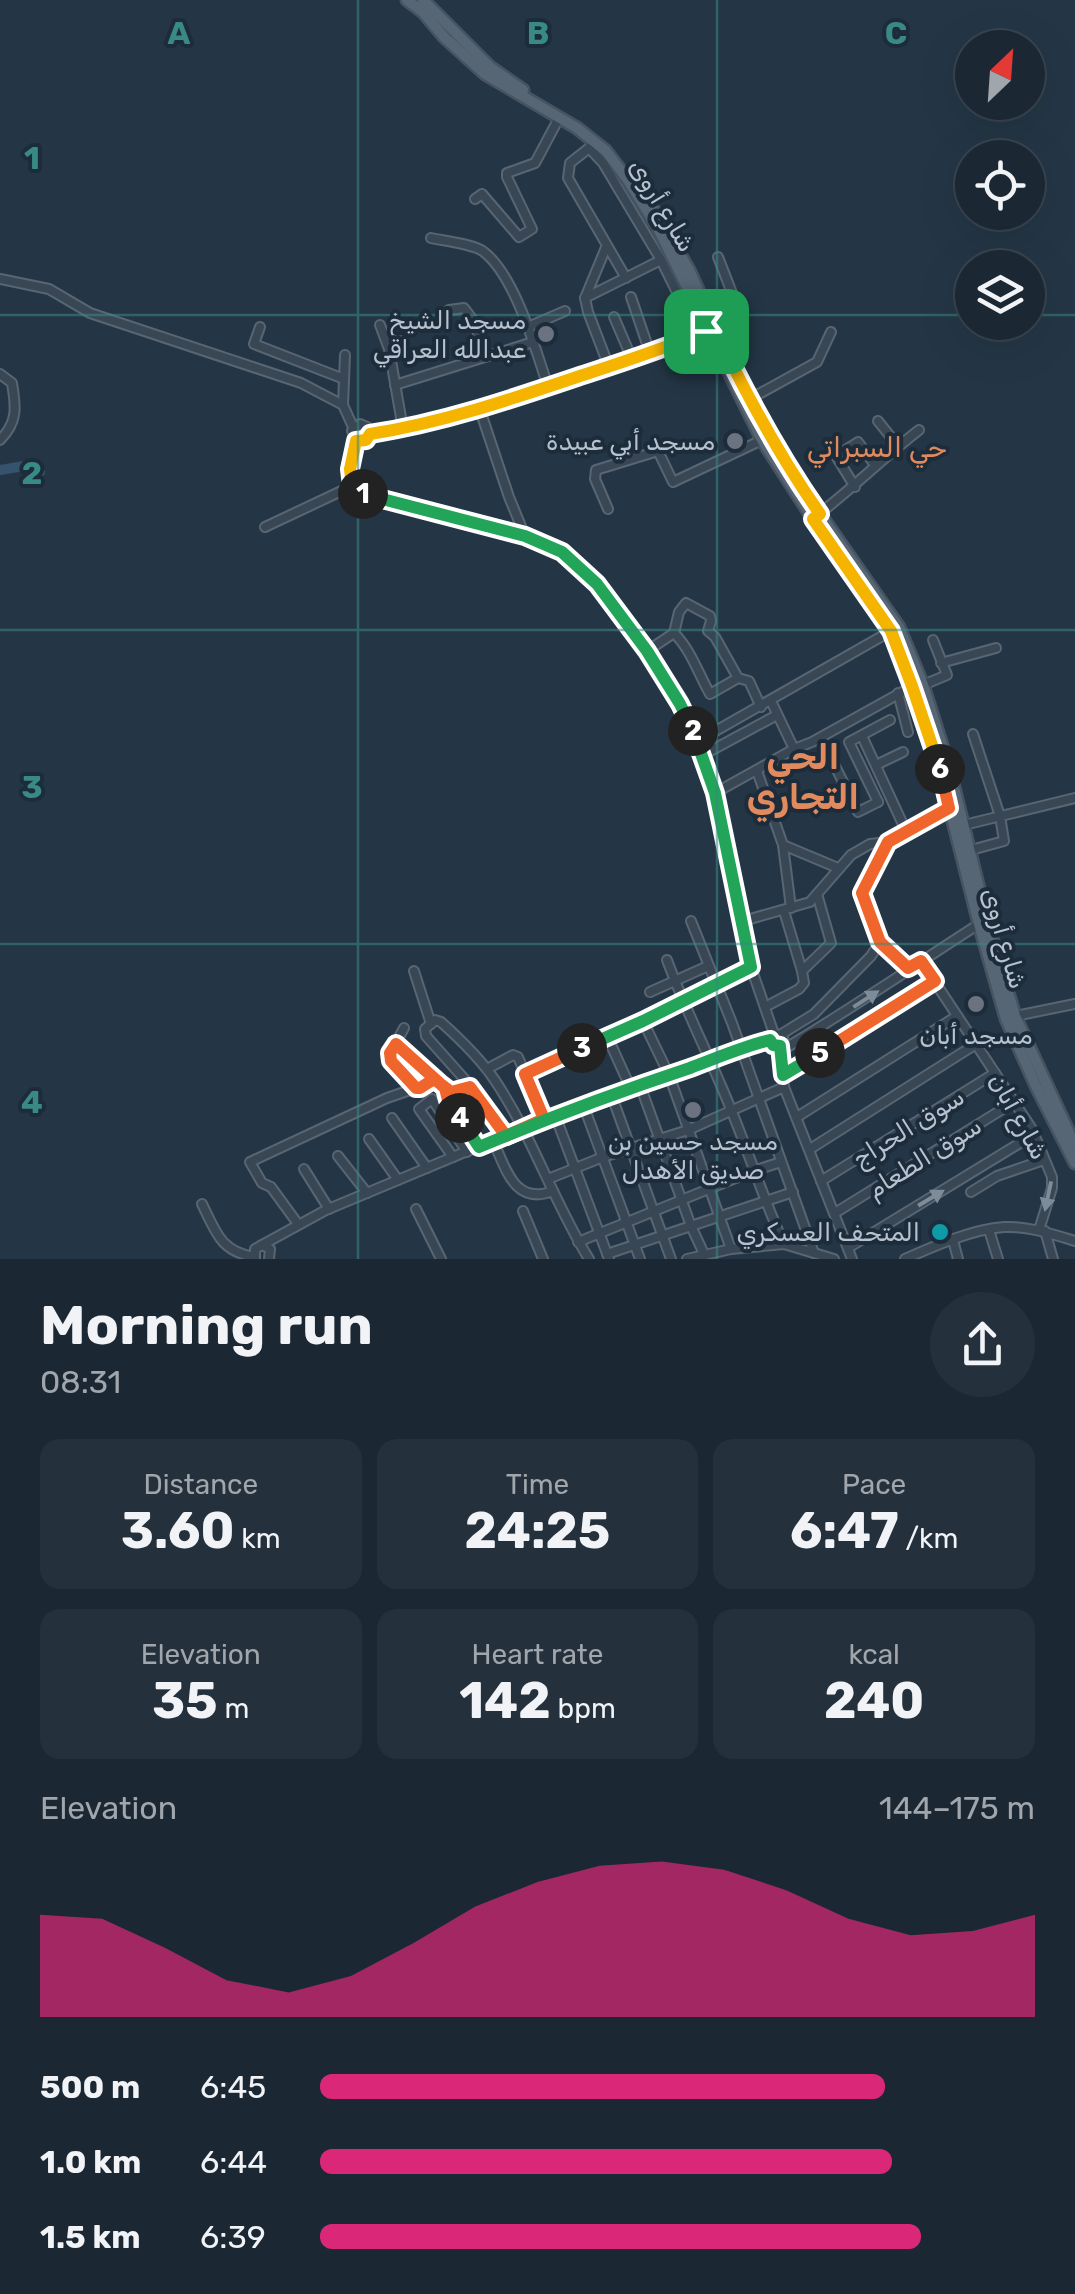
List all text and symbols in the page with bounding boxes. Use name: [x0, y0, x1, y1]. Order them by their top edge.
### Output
text: A: [168, 14, 191, 52]
text: B: [527, 14, 549, 52]
text: C: [885, 14, 907, 52]
north arrow: [955, 30, 1045, 120]
map controls: [955, 30, 1045, 340]
text: 1: [24, 139, 40, 177]
button: locate: [955, 140, 1045, 230]
street label: شارع أروى: [621, 153, 702, 259]
button: layers: [955, 250, 1045, 340]
pin: [664, 289, 749, 374]
icon: arrive: [679, 304, 734, 359]
place label: مسجد الشيخ عبدالله العراقي: [373, 306, 526, 368]
marker: مسجد الشيخ عبدالله العراقي: [535, 323, 557, 345]
place label: مسجد أبي عبيدة: [546, 427, 715, 460]
marker: مسجد أبي عبيدة: [724, 430, 746, 452]
district label: حي السبراتي: [807, 431, 947, 469]
text: 2: [22, 454, 42, 492]
pin: 1: [338, 469, 388, 519]
text: 1: [356, 477, 370, 510]
pin: 2: [668, 706, 718, 756]
text: 2: [684, 714, 702, 747]
district label: الحي التجاري: [747, 736, 859, 822]
pin: 6: [915, 744, 965, 794]
text: 6: [931, 752, 949, 785]
text: 3: [21, 768, 43, 806]
street label: شارع أروى: [973, 884, 1033, 993]
one-way arrow: [853, 990, 880, 1008]
marker: مسجد أبان: [965, 993, 987, 1015]
place label: مسجد أبان: [919, 1021, 1033, 1050]
pin: 3: [557, 1023, 607, 1073]
pin: 5: [795, 1028, 845, 1078]
text: 3: [573, 1031, 591, 1064]
text: 5: [811, 1036, 829, 1069]
street label: شارع أبان: [980, 1068, 1054, 1166]
street label: سوق الحراج: [847, 1082, 971, 1176]
text: 4: [21, 1083, 43, 1121]
pin: 4: [435, 1093, 485, 1143]
marker: مسجد حسين بن صديق الأهدل: [682, 1099, 704, 1121]
text: 4: [450, 1101, 470, 1134]
street label: سوق الطعام: [862, 1111, 987, 1205]
place label: مسجد حسين بن صديق الأهدل: [608, 1127, 778, 1186]
one-way arrow: [1040, 1181, 1055, 1212]
one-way arrow: [917, 1190, 945, 1207]
place label: المتحف العسكري: [737, 1218, 920, 1250]
marker: المتحف العسكري: [929, 1221, 951, 1243]
button: share: [930, 1292, 1035, 1397]
text: Morning run: [40, 1293, 373, 1358]
text: 08:31: [40, 1363, 121, 1401]
text: Distance: [143, 1468, 258, 1501]
text: Time: [506, 1468, 569, 1501]
text: Pace: [842, 1468, 906, 1501]
text: 3.60: [121, 1501, 234, 1561]
text: 24:25: [465, 1501, 610, 1561]
text: 6:47: [790, 1501, 899, 1561]
text: km: [234, 1522, 281, 1555]
text: /km: [899, 1522, 958, 1555]
text: Elevation: [141, 1638, 261, 1671]
text: Heart rate: [472, 1638, 603, 1671]
text: kcal: [848, 1638, 900, 1671]
text: 35: [152, 1671, 218, 1731]
text: 142: [459, 1671, 551, 1731]
text: 240: [824, 1671, 924, 1731]
text: m: [218, 1692, 249, 1725]
text: bpm: [551, 1692, 616, 1725]
text: Elevation: [40, 1789, 177, 1827]
text: 144–175 m: [879, 1789, 1035, 1827]
text: 500 m: [40, 2068, 140, 2106]
text: 6:45: [200, 2068, 266, 2106]
text: 1.0 km: [40, 2143, 141, 2181]
text: 6:44: [200, 2143, 267, 2181]
text: 1.5 km: [40, 2218, 141, 2256]
text: 6:39: [200, 2218, 266, 2256]

